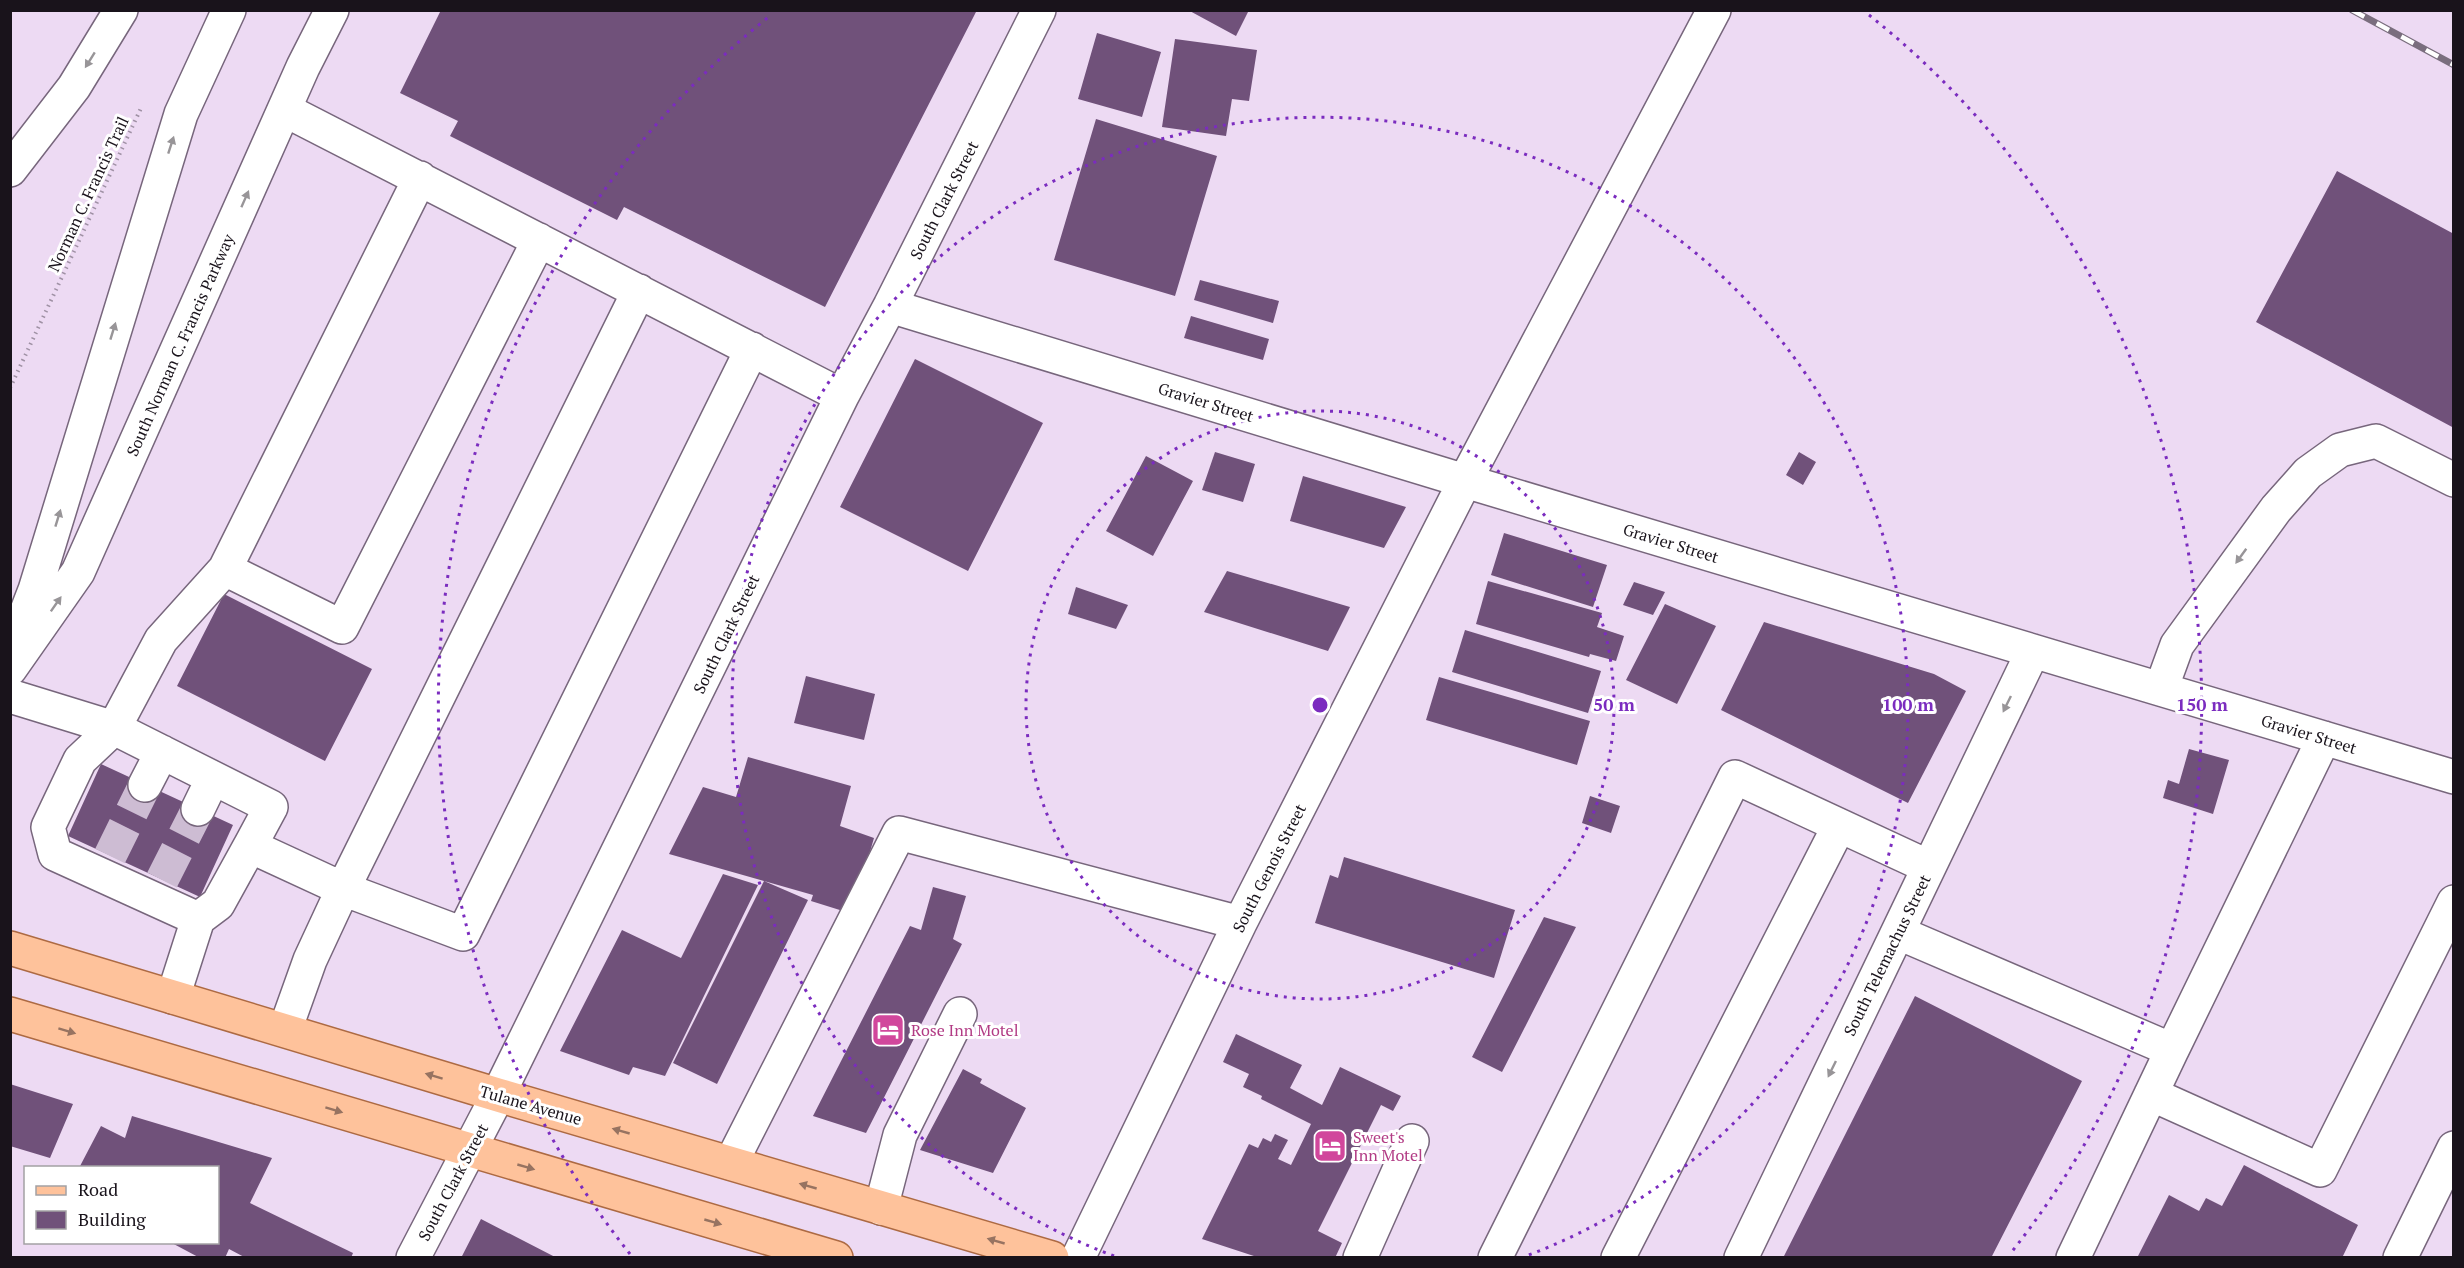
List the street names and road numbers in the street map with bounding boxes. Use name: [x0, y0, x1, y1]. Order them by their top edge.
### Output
street label: Norman C. Francis Trail: [42, 113, 134, 275]
street label: South Clark Street: [905, 137, 983, 263]
street label: South Norman C. Francis Parkway: [121, 230, 239, 460]
street label: Gravier Street: [1155, 377, 1257, 427]
street label: Gravier Street: [1620, 518, 1722, 568]
street label: South Clark Street: [688, 571, 764, 697]
street label: Gravier Street: [2258, 709, 2360, 759]
street label: South Genois Street: [1227, 800, 1311, 936]
street label: South Telemachus Street: [1838, 871, 1936, 1039]
street label: Tulane Avenue: [477, 1080, 585, 1130]
street label: South Clark Street: [413, 1119, 493, 1245]

